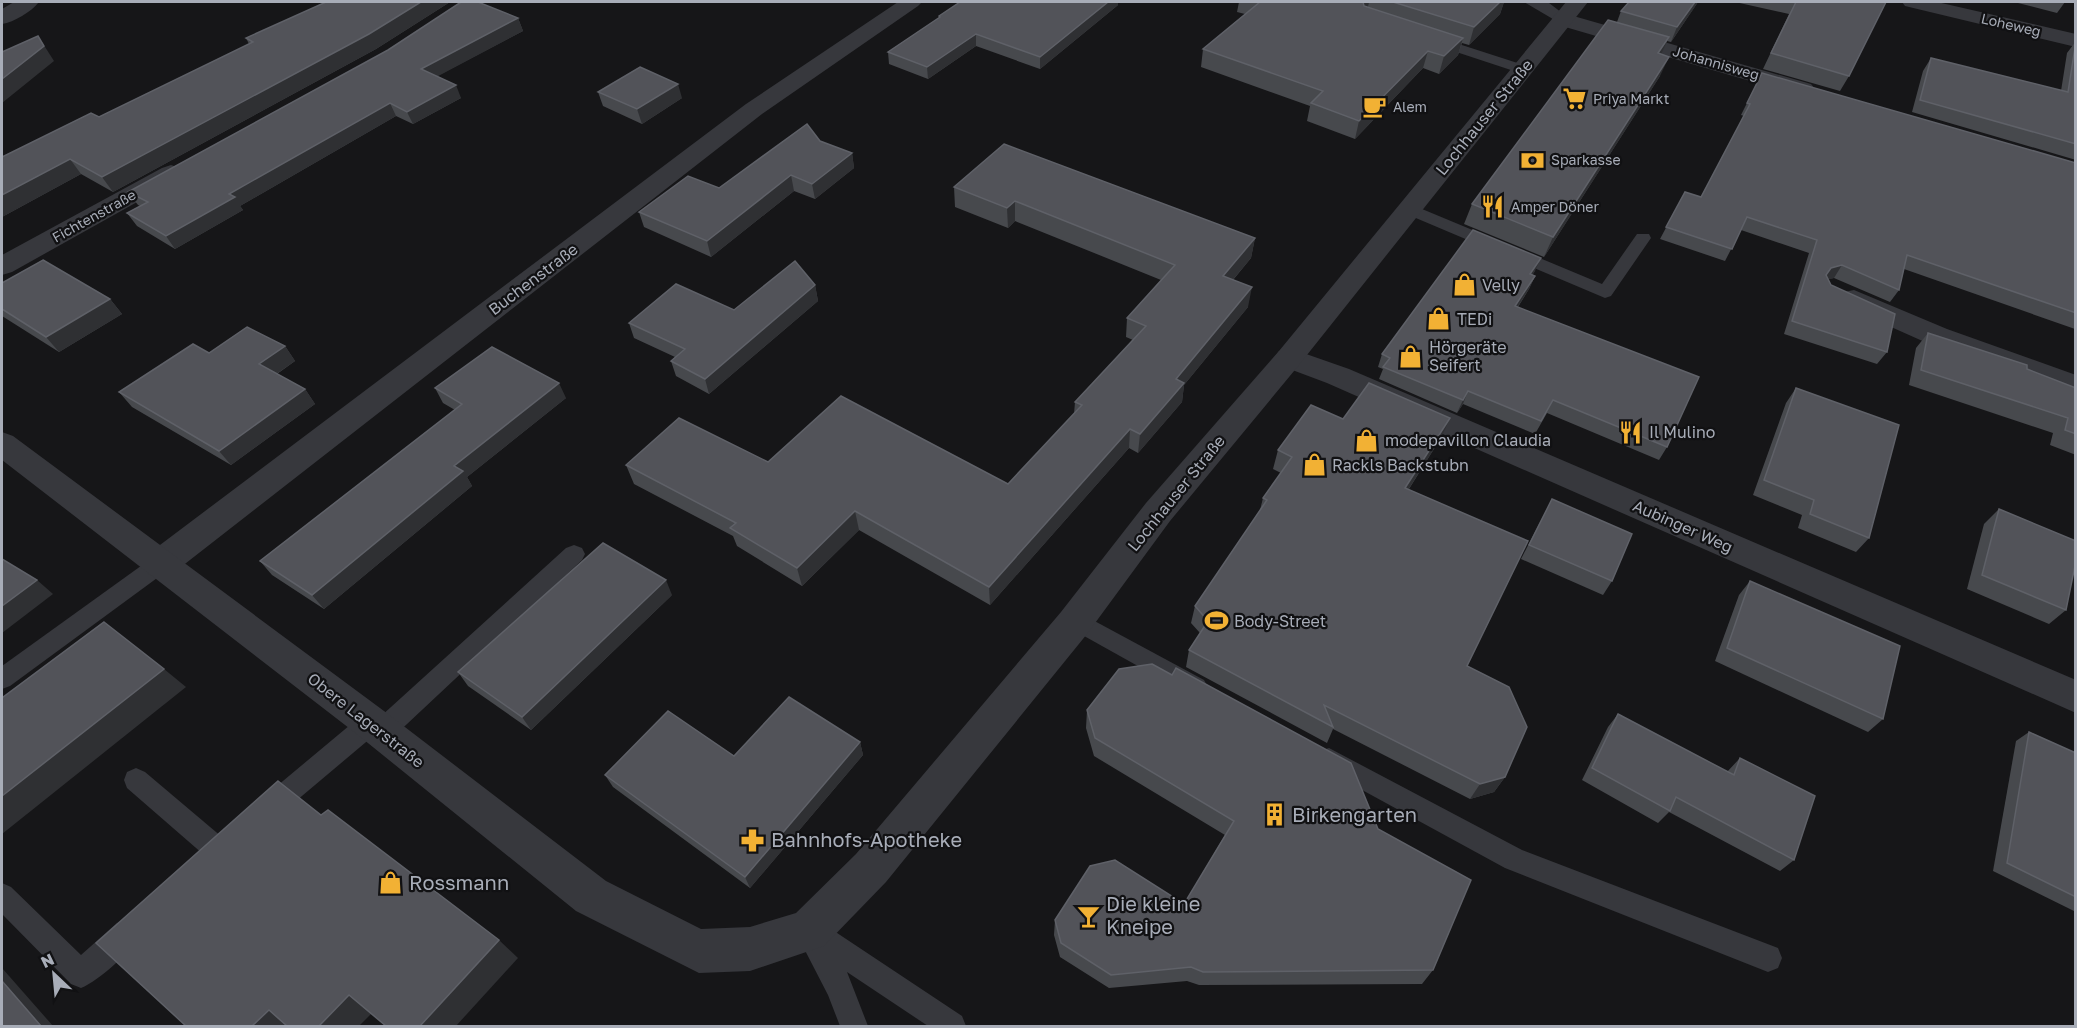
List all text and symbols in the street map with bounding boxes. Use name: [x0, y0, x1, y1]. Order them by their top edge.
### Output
street label: Loheweg: [1980, 9, 2043, 40]
street label: Johannisweg: [1671, 42, 1761, 83]
street label: Lochhauser Straße: [1431, 55, 1537, 179]
supermarket icon: Priya Markt: [1562, 86, 1588, 112]
place label: Priya Markt: [1593, 90, 1669, 107]
cafe icon: Alem: [1362, 94, 1388, 120]
place label: Alem: [1393, 98, 1427, 115]
bank icon: Sparkasse: [1520, 147, 1546, 173]
place label: Sparkasse: [1551, 151, 1621, 168]
street label: Fichtenstraße: [49, 186, 139, 246]
restaurant icon: Amper Döner: [1480, 194, 1506, 220]
place label: Amper Döner: [1511, 198, 1599, 215]
street label: Buchenstraße: [484, 239, 582, 319]
shop icon: Velly: [1451, 272, 1477, 298]
place label: Velly: [1482, 275, 1520, 295]
shop icon: TEDi: [1426, 306, 1452, 332]
place label: TEDi: [1457, 309, 1492, 329]
place label: Hörgeräte Seifert: [1429, 337, 1507, 375]
shop icon: Hörgeräte Seifert: [1398, 343, 1424, 369]
restaurant icon: Il Mulino: [1618, 419, 1644, 445]
place label: Il Mulino: [1649, 422, 1715, 442]
shop icon: modepavillon Claudia: [1354, 427, 1380, 453]
place label: modepavillon Claudia: [1385, 430, 1551, 450]
street label: Lochhauser Straße: [1123, 431, 1229, 555]
shop icon: Rackls Backstubn: [1301, 452, 1327, 478]
place label: Rackls Backstubn: [1332, 455, 1469, 475]
street label: Aubinger Weg: [1630, 495, 1736, 557]
sports icon: Body-Street: [1203, 608, 1229, 634]
place label: Body-Street: [1234, 611, 1326, 631]
street label: Obere Lagerstraße: [304, 668, 428, 772]
building icon: Birkengarten: [1261, 802, 1287, 828]
place label: Birkengarten: [1292, 802, 1417, 826]
pharmacy icon: Bahnhofs-Apotheke: [740, 827, 766, 853]
place label: Bahnhofs-Apotheke: [771, 827, 962, 851]
shop icon: Rossmann: [378, 870, 404, 896]
place label: Rossmann: [409, 870, 509, 894]
place label: Die kleine Kneipe: [1106, 891, 1200, 938]
bar icon: Die kleine Kneipe: [1075, 903, 1101, 929]
north arrow: [24, 944, 84, 1004]
text: N: [38, 949, 57, 972]

